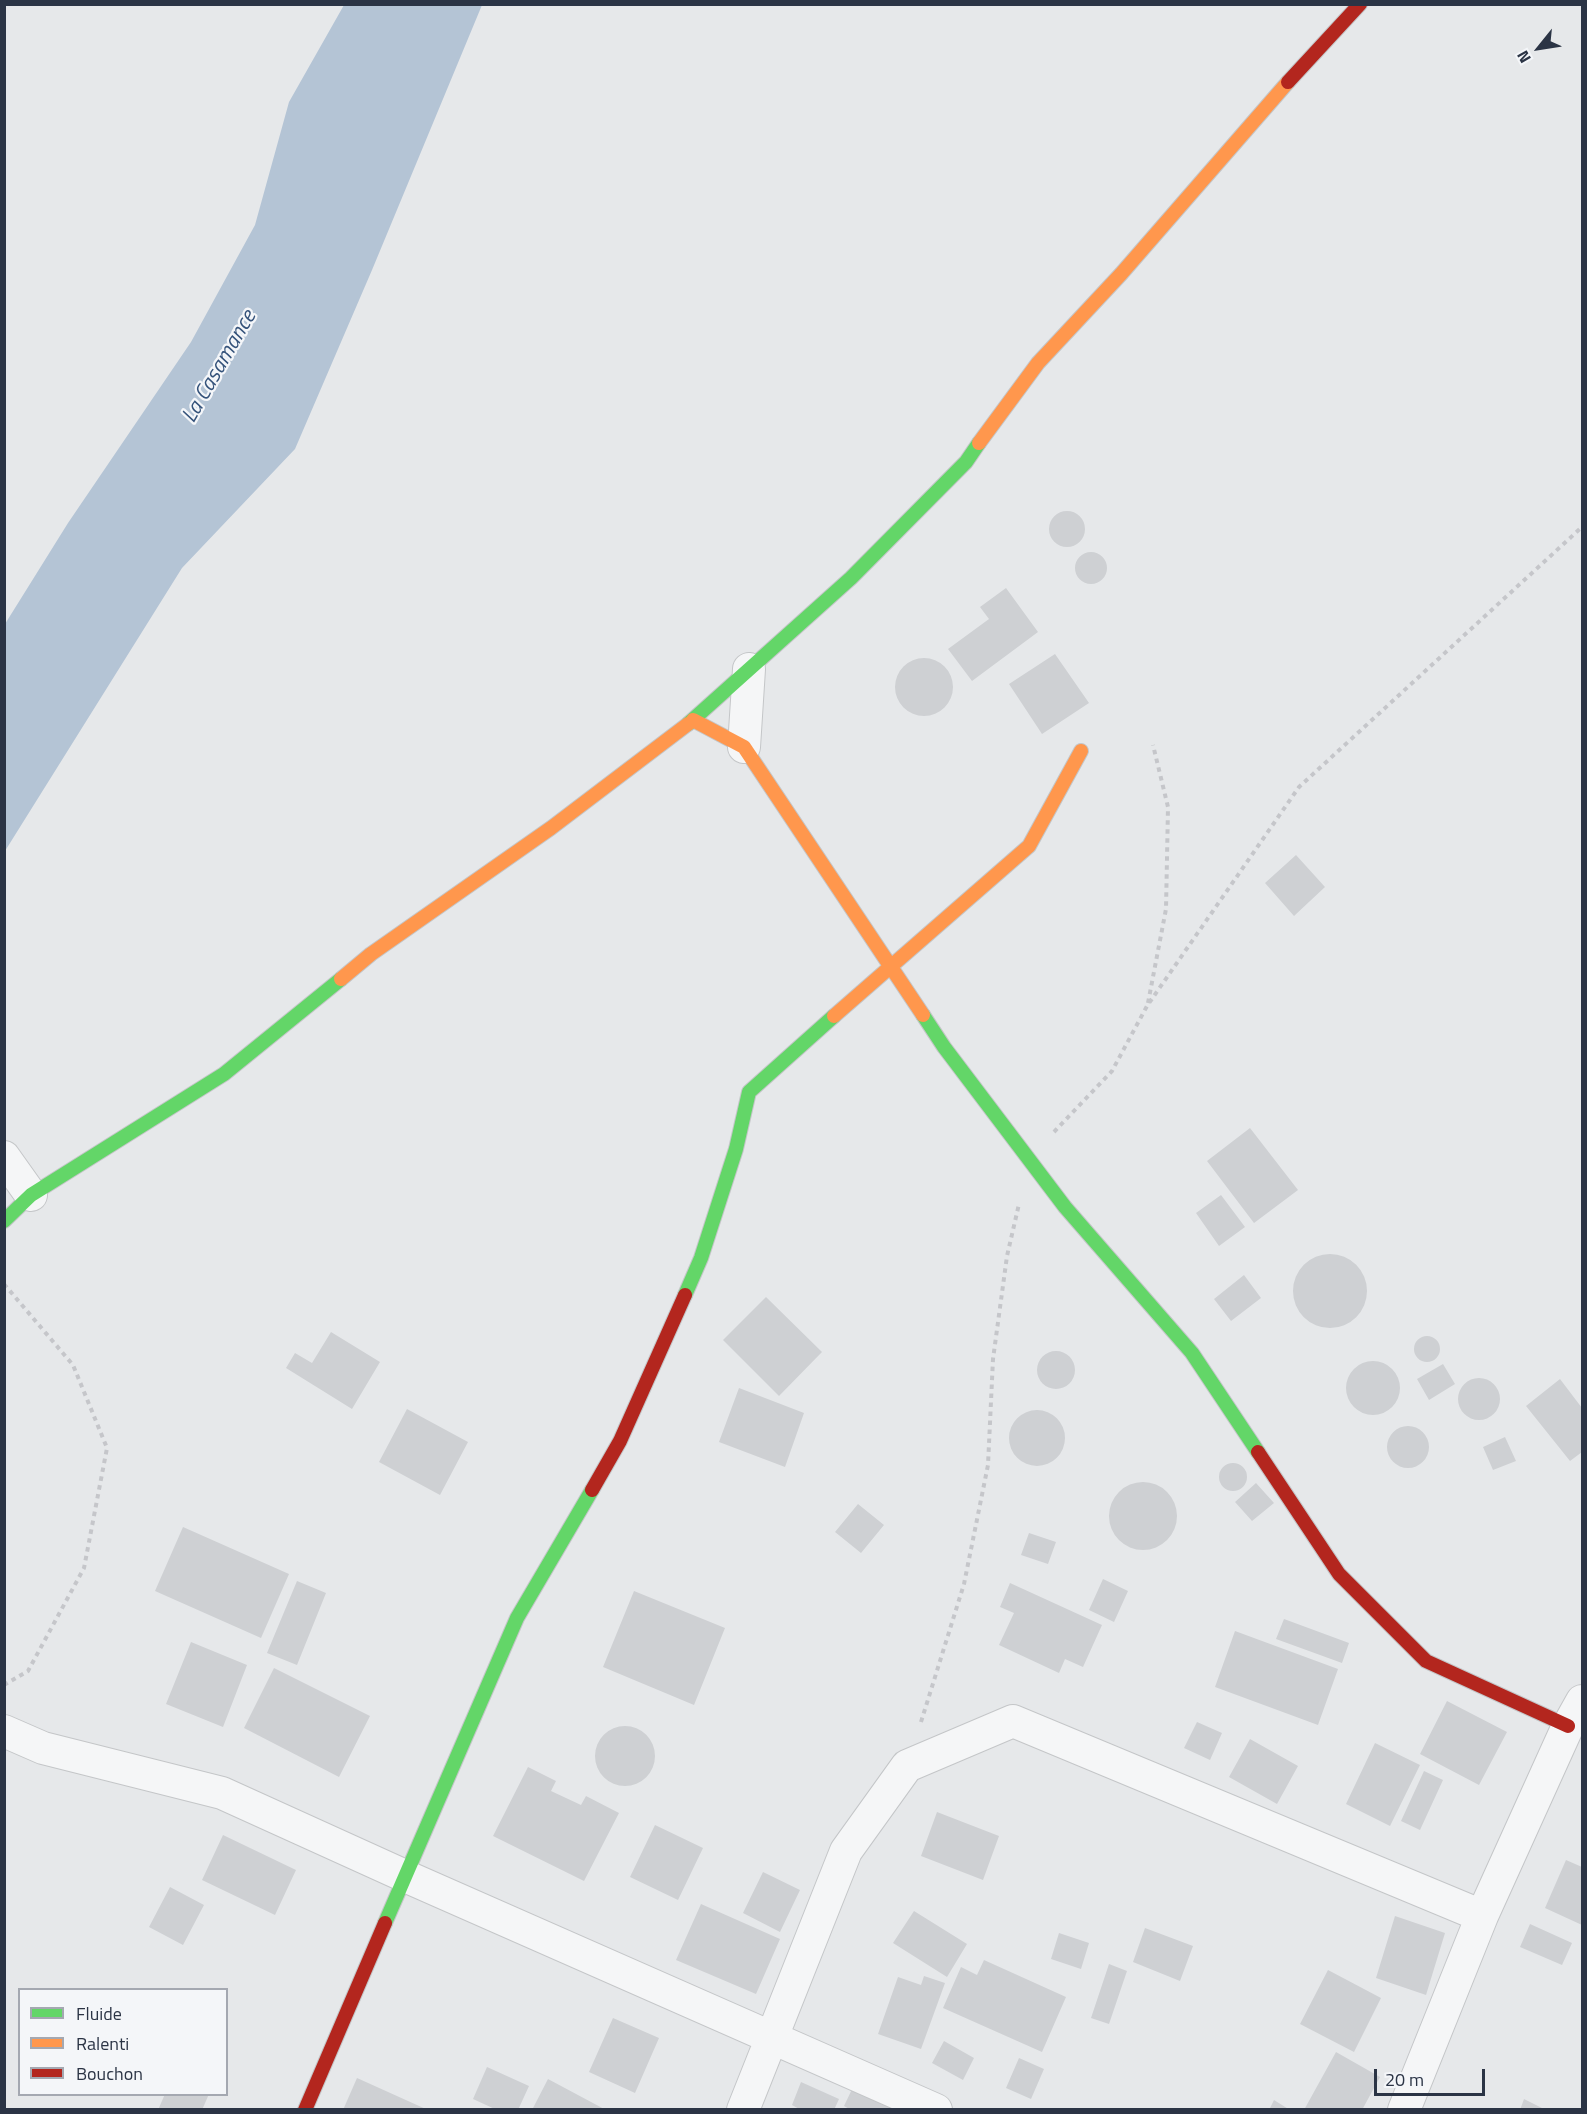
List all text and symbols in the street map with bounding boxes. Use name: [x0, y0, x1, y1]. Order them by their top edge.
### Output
north arrow: [1509, 18, 1569, 78]
text: N: [1510, 46, 1537, 68]
water label: La Casamance: [177, 306, 263, 428]
legend: [18, 1988, 228, 2096]
text: Fluide: [76, 2000, 122, 2027]
text: Ralenti: [76, 2030, 129, 2057]
scale bar: [1377, 2057, 1488, 2095]
text: Bouchon: [76, 2060, 143, 2087]
text: 20 m: [1385, 2066, 1424, 2093]

